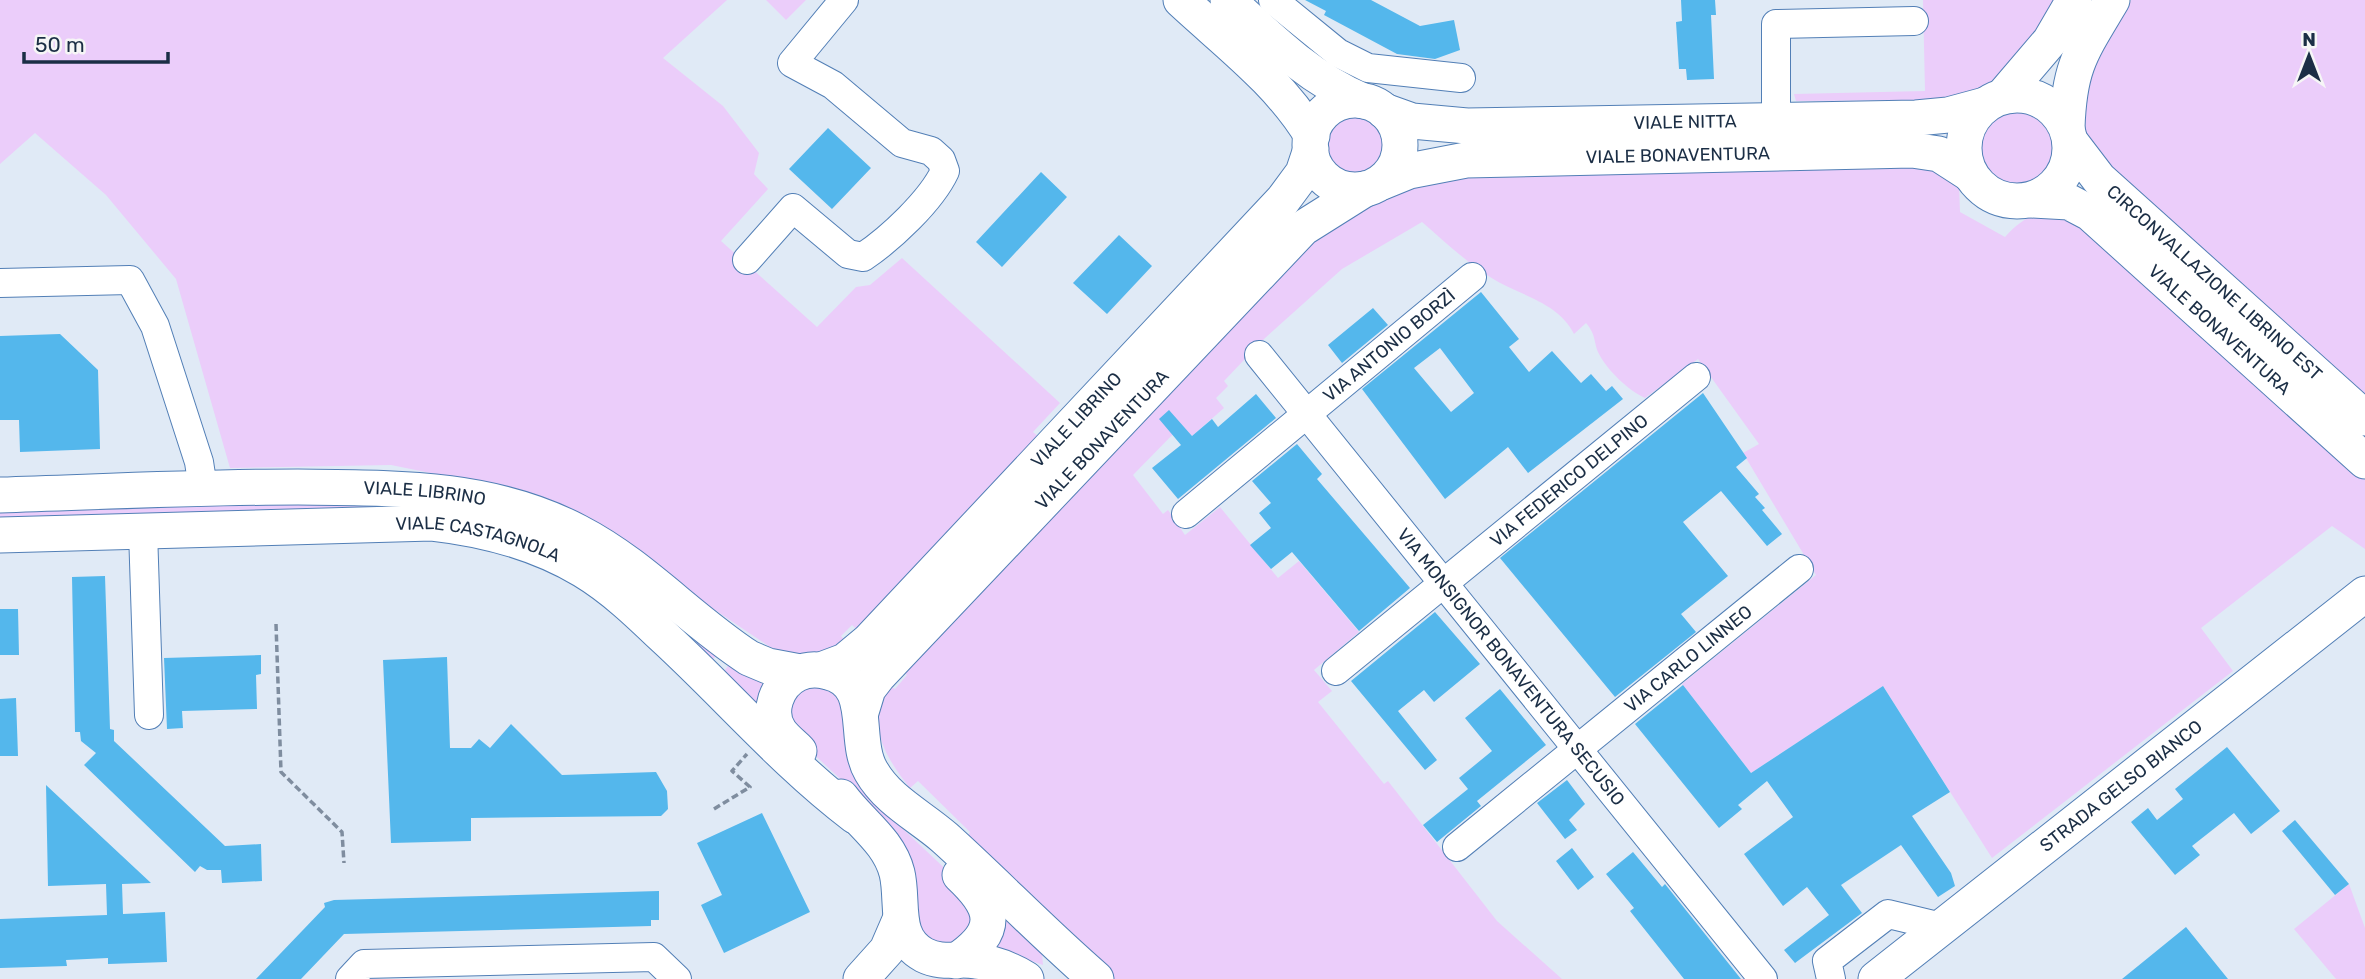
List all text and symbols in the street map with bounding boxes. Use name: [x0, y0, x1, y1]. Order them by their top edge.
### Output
scale bar: [24, 21, 168, 65]
north arrow: [2274, 21, 2344, 91]
text: N: [2302, 28, 2316, 51]
text: 50 m: [35, 32, 85, 57]
street label: VIALE NITTA: [1633, 110, 1737, 134]
street label: VIALE BONAVENTURA: [1585, 142, 1770, 168]
street label: CIRCONVALLAZIONE LIBRINO EST: [2102, 180, 2327, 385]
street label: VIALE BONAVENTURA: [2144, 260, 2295, 400]
street label: VIA ANTONIO BORZÌ: [1319, 284, 1460, 407]
street label: VIALE BONAVENTURA: [1031, 365, 1173, 514]
street label: VIALE LIBRINO: [1026, 368, 1127, 472]
street label: VIA FEDERICO DELPINO: [1486, 410, 1653, 552]
street label: VIALE LIBRINO: [363, 477, 488, 510]
street label: VIALE CASTAGNOLA: [395, 512, 564, 567]
street label: VIA MONSIGNOR BONAVENTURA SECUSIO: [1392, 524, 1629, 810]
street label: VIA CARLO LINNEO: [1620, 601, 1757, 717]
street label: STRADA GELSO BIANCO: [2036, 715, 2207, 857]

